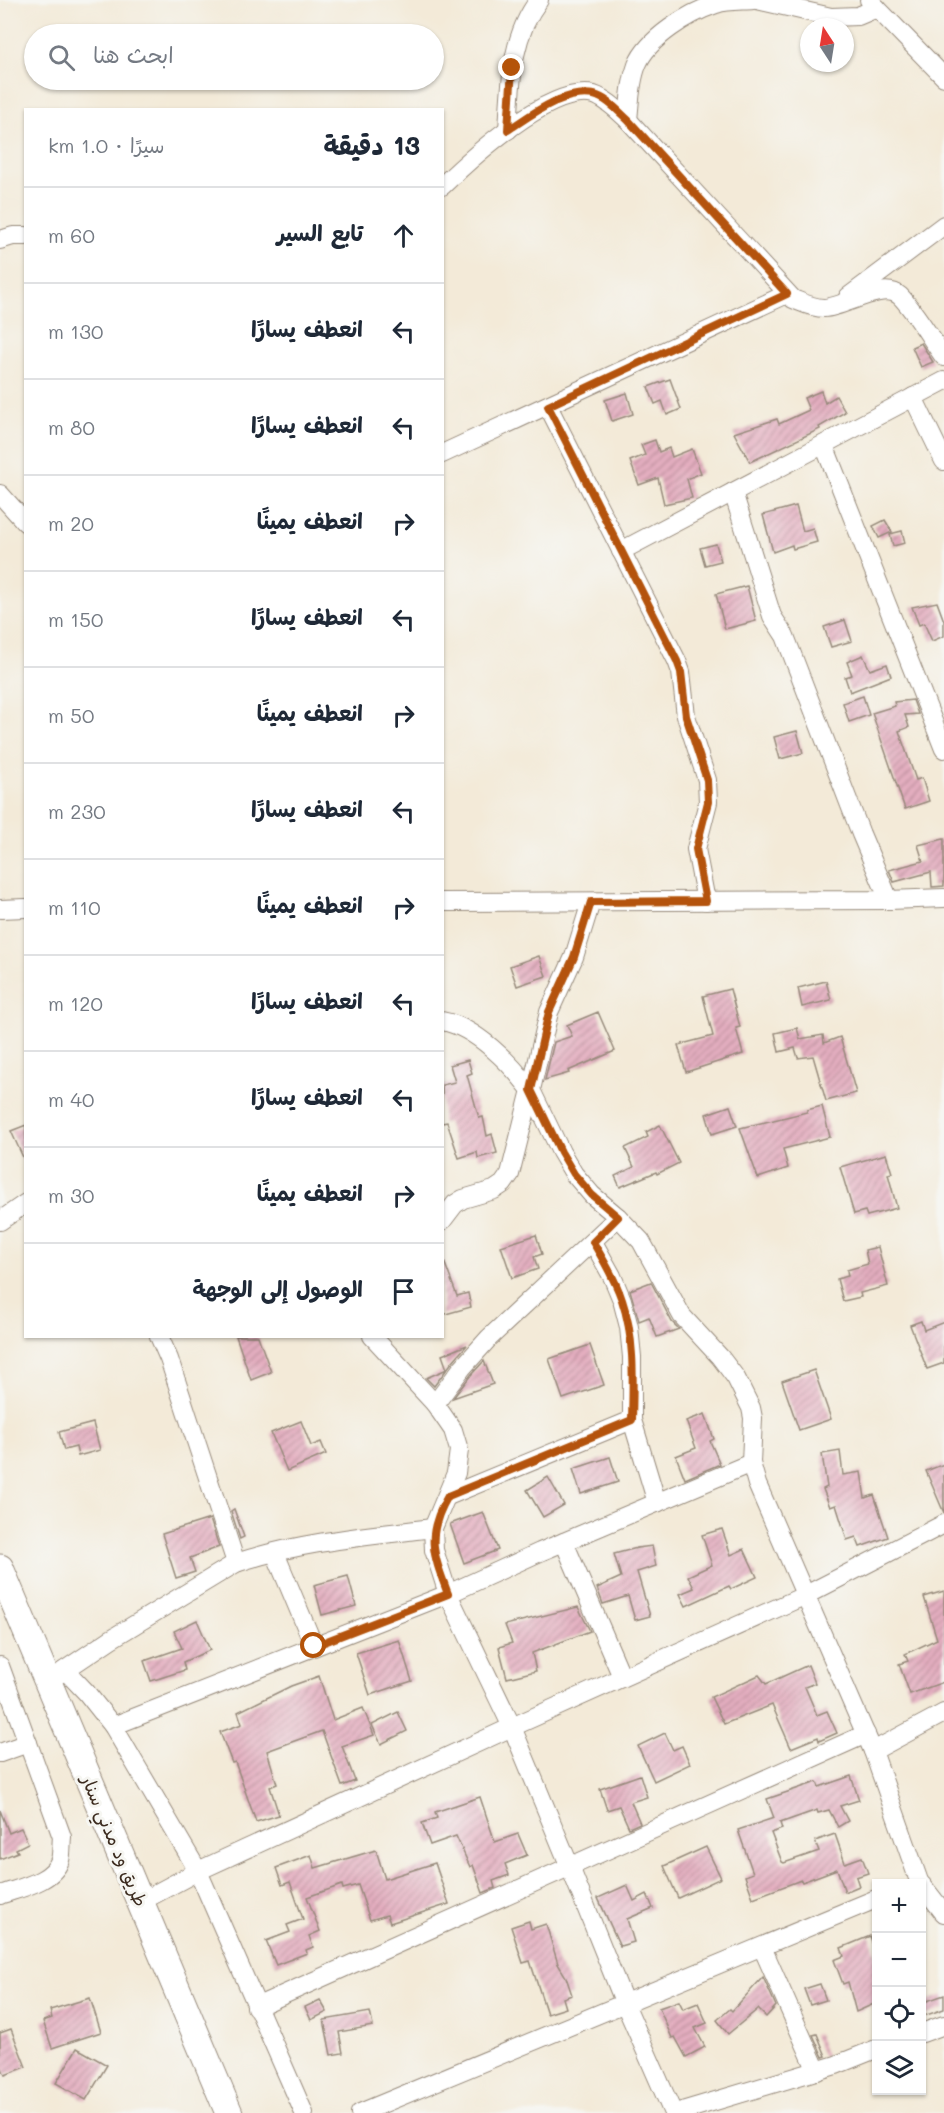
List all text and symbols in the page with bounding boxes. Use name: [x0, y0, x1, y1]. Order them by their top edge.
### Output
north arrow: [800, 18, 854, 72]
search box: [24, 24, 444, 90]
text: ابحث هنا: [93, 40, 174, 69]
icon: search: [45, 41, 78, 74]
route end: [498, 54, 524, 80]
text: 13 دقيقة: [324, 128, 420, 162]
text: سيرًا · 1.0 km: [48, 132, 165, 158]
text: تابع السير: [277, 218, 363, 247]
icon: ahead: [387, 219, 420, 252]
text: 60 m: [48, 222, 95, 248]
text: انعطف يسارًا: [251, 314, 363, 343]
icon: left: [387, 315, 420, 348]
text: 130 m: [48, 318, 103, 344]
text: انعطف يسارًا: [251, 410, 363, 439]
icon: left: [387, 411, 420, 444]
text: 80 m: [48, 414, 95, 440]
text: انعطف يمينًا: [257, 506, 363, 535]
icon: right: [387, 507, 420, 540]
text: 20 m: [48, 510, 94, 536]
text: انعطف يسارًا: [251, 602, 363, 631]
icon: left: [387, 603, 420, 636]
text: 150 m: [48, 606, 103, 632]
text: انعطف يمينًا: [257, 698, 363, 727]
icon: right: [387, 699, 420, 732]
text: 50 m: [48, 702, 94, 728]
text: انعطف يسارًا: [251, 794, 363, 823]
icon: left: [387, 795, 420, 828]
text: 230 m: [48, 798, 106, 824]
text: انعطف يمينًا: [257, 890, 363, 919]
icon: right: [387, 891, 420, 924]
text: 110 m: [48, 894, 101, 920]
text: انعطف يسارًا: [251, 986, 363, 1015]
icon: left: [387, 987, 420, 1020]
text: 120 m: [48, 990, 103, 1016]
text: انعطف يسارًا: [251, 1082, 363, 1111]
icon: left: [387, 1083, 420, 1116]
text: 40 m: [48, 1086, 94, 1112]
text: انعطف يمينًا: [257, 1178, 363, 1207]
icon: right: [387, 1179, 420, 1212]
text: 30 m: [48, 1182, 94, 1208]
text: الوصول إلى الوجهة: [192, 1274, 363, 1303]
icon: arrive: [387, 1275, 420, 1308]
route start: [300, 1632, 326, 1658]
street label: طريق ود مدني سنار: [71, 1769, 153, 1912]
map controls: [872, 1879, 926, 2095]
button: +: [872, 1879, 926, 1933]
button: −: [872, 1933, 926, 1987]
button: locate: [872, 1987, 926, 2041]
button: layers: [872, 2041, 926, 2095]

